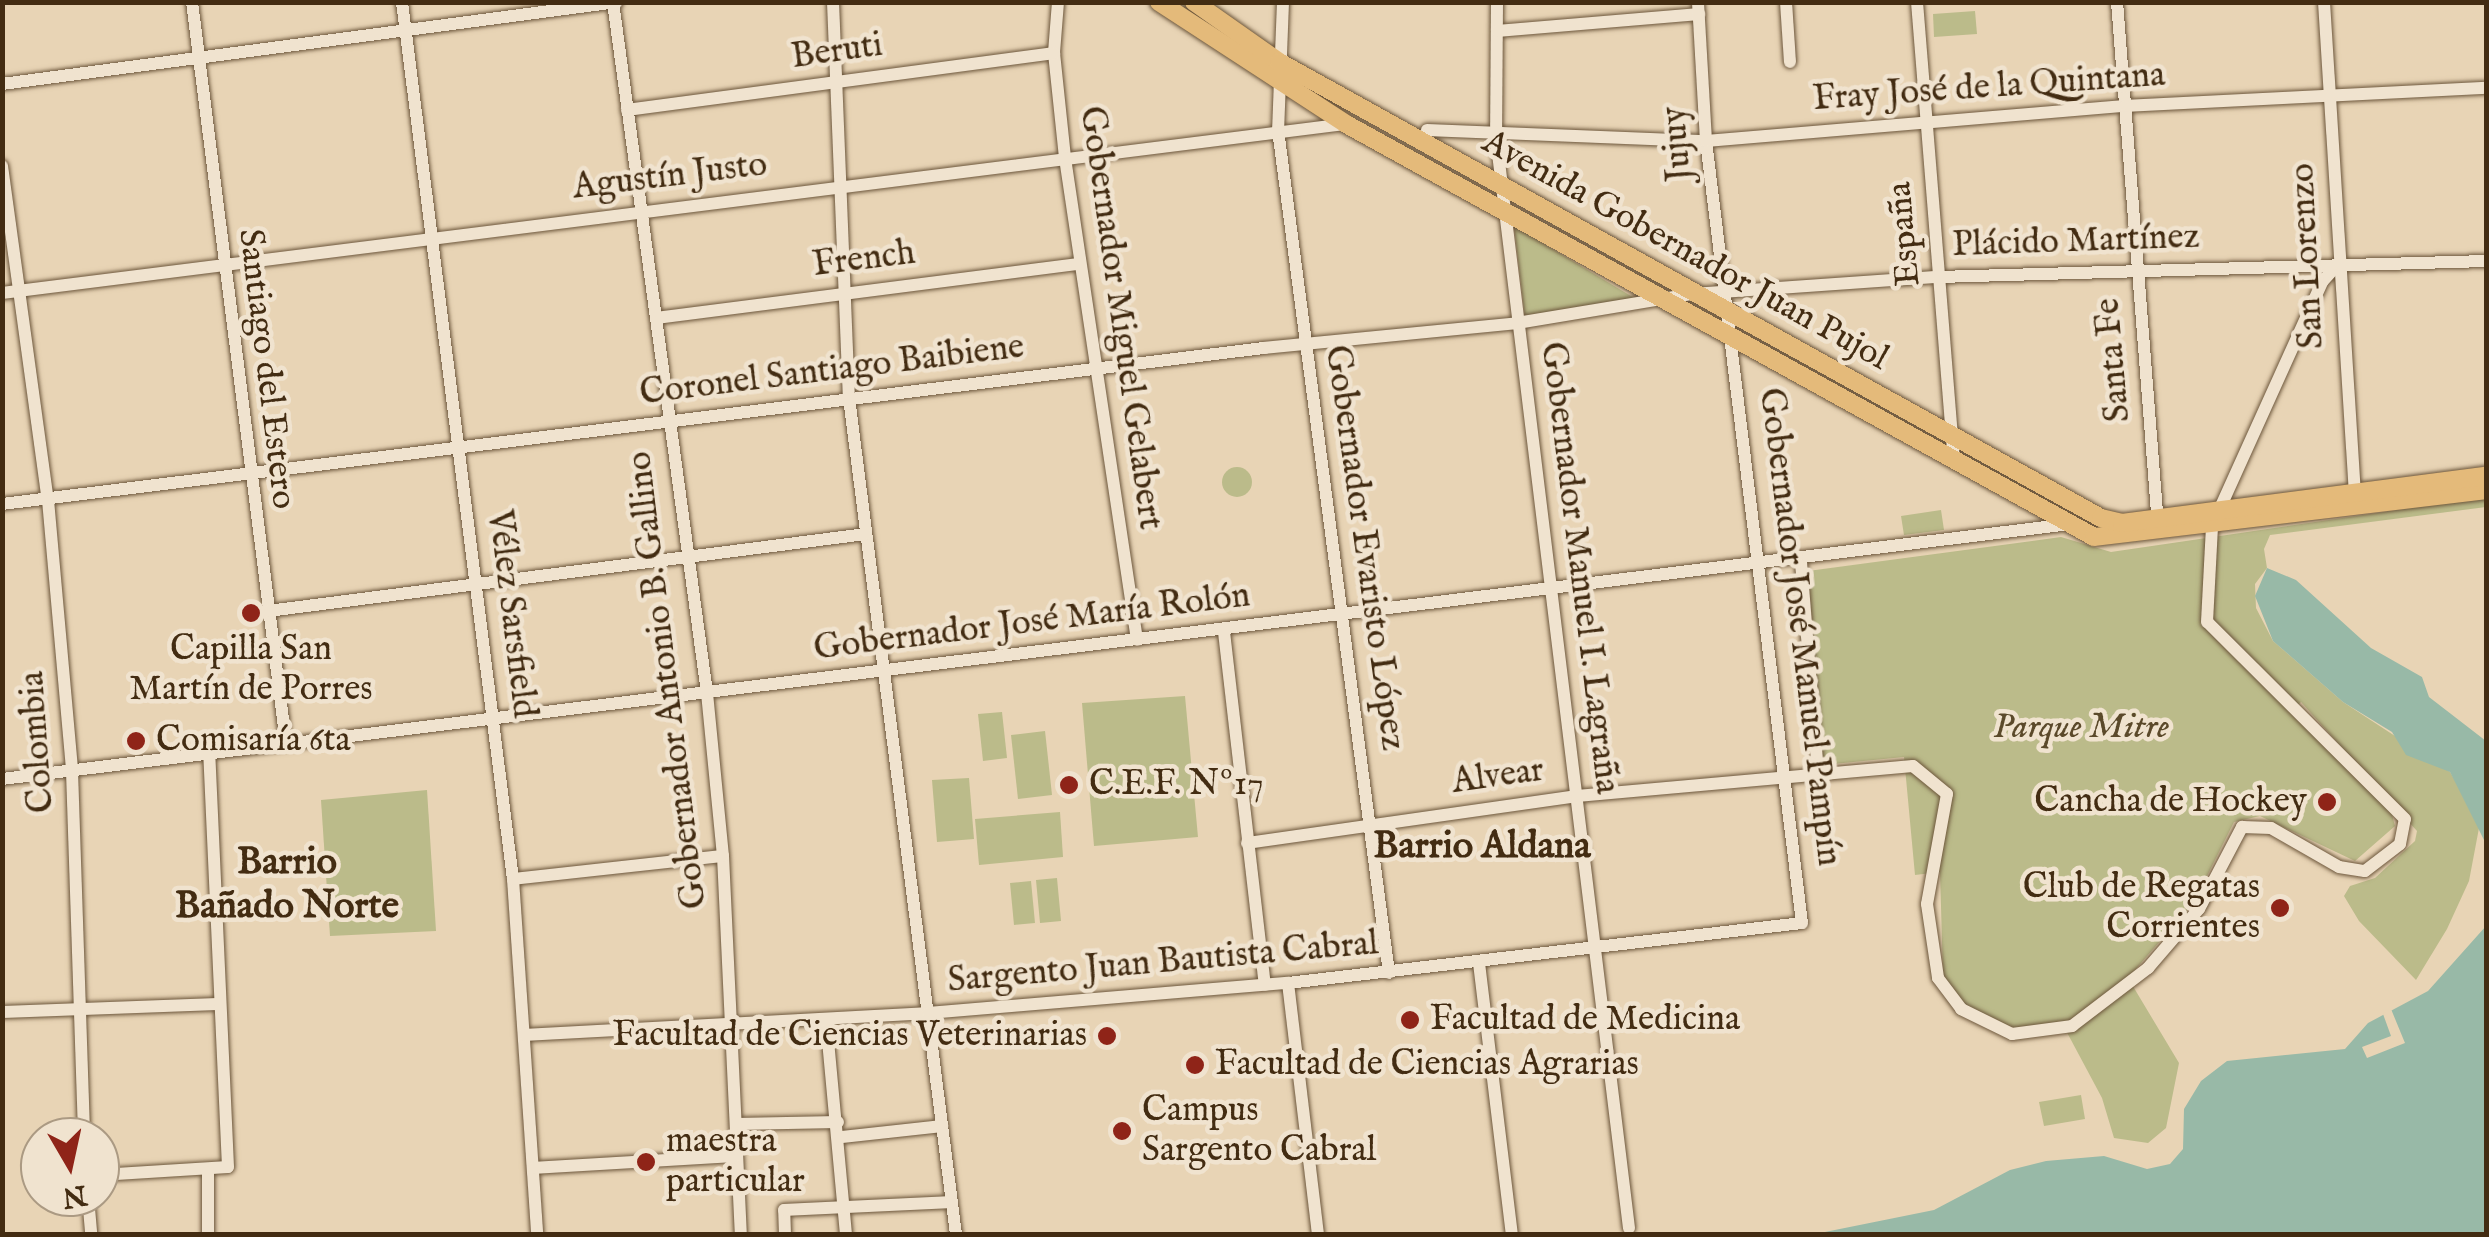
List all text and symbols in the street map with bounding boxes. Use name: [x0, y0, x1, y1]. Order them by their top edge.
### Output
street label: Beruti: [789, 25, 885, 79]
street label: Fray José de la Quintana: [1812, 55, 2166, 121]
street label: Gobernador Miguel Gelabert: [1069, 104, 1171, 532]
street label: Jujuy: [1654, 105, 1702, 183]
street label: Avenida Gobernador Juan Pujol: [1475, 122, 1895, 380]
street label: Agustín Justo: [571, 144, 769, 210]
street label: San Lorenzo: [2282, 162, 2334, 350]
street label: España: [1880, 180, 1930, 288]
street label: Plácido Martínez: [1952, 217, 2200, 267]
street label: Santiago del Estero: [228, 227, 304, 511]
street label: French: [810, 233, 918, 287]
street label: Santa Fe: [2088, 296, 2140, 424]
street label: Coronel Santiago Baibiene: [637, 327, 1027, 415]
street label: Gobernador Manuel I. Lagraña: [1530, 340, 1628, 796]
street label: Gobernador Evaristo López: [1315, 343, 1413, 753]
street label: Gobernador José Manuel Pampín: [1749, 386, 1849, 868]
street label: Gobernador Antonio B. Gallino: [619, 449, 717, 911]
street label: Vélez Sarsfield: [477, 508, 545, 720]
street label: Gobernador José María Rolón: [811, 575, 1253, 671]
marker: Capilla San Martín de Porres: [240, 602, 262, 624]
place label: Capilla San Martín de Porres: [129, 629, 373, 711]
street label: Colombia: [12, 670, 64, 814]
park label: Parque Mitre: [1993, 707, 2169, 749]
place label: Comisaría 6ta: [156, 720, 351, 762]
marker: Comisaría 6ta: [125, 730, 147, 752]
street label: Alvear: [1449, 750, 1547, 804]
place label: C.E.F. Nº17: [1089, 764, 1264, 806]
marker: C.E.F. Nº17: [1058, 774, 1080, 796]
place label: Cancha de Hockey: [2034, 781, 2307, 823]
marker: Cancha de Hockey: [2316, 791, 2338, 813]
district label: Barrio Aldana: [1373, 825, 1591, 871]
district label: Barrio Bañado Norte: [175, 841, 399, 931]
place label: Club de Regatas Corrientes: [2023, 867, 2260, 949]
marker: Club de Regatas Corrientes: [2269, 897, 2291, 919]
street label: Sargento Juan Bautista Cabral: [946, 923, 1380, 1003]
place label: Facultad de Medicina: [1430, 999, 1740, 1041]
marker: Facultad de Medicina: [1399, 1009, 1421, 1031]
place label: Facultad de Ciencias Veterinarias: [612, 1015, 1087, 1057]
marker: Facultad de Ciencias Veterinarias: [1096, 1025, 1118, 1047]
place label: Facultad de Ciencias Agrarias: [1215, 1044, 1639, 1086]
marker: Facultad de Ciencias Agrarias: [1184, 1054, 1206, 1076]
place label: Campus Sargento Cabral: [1142, 1090, 1376, 1172]
north arrow: [20, 1117, 120, 1217]
marker: Campus Sargento Cabral: [1111, 1120, 1133, 1142]
place label: maestra particular: [666, 1121, 805, 1203]
marker: maestra particular: [635, 1151, 657, 1173]
text: N: [60, 1176, 89, 1214]

